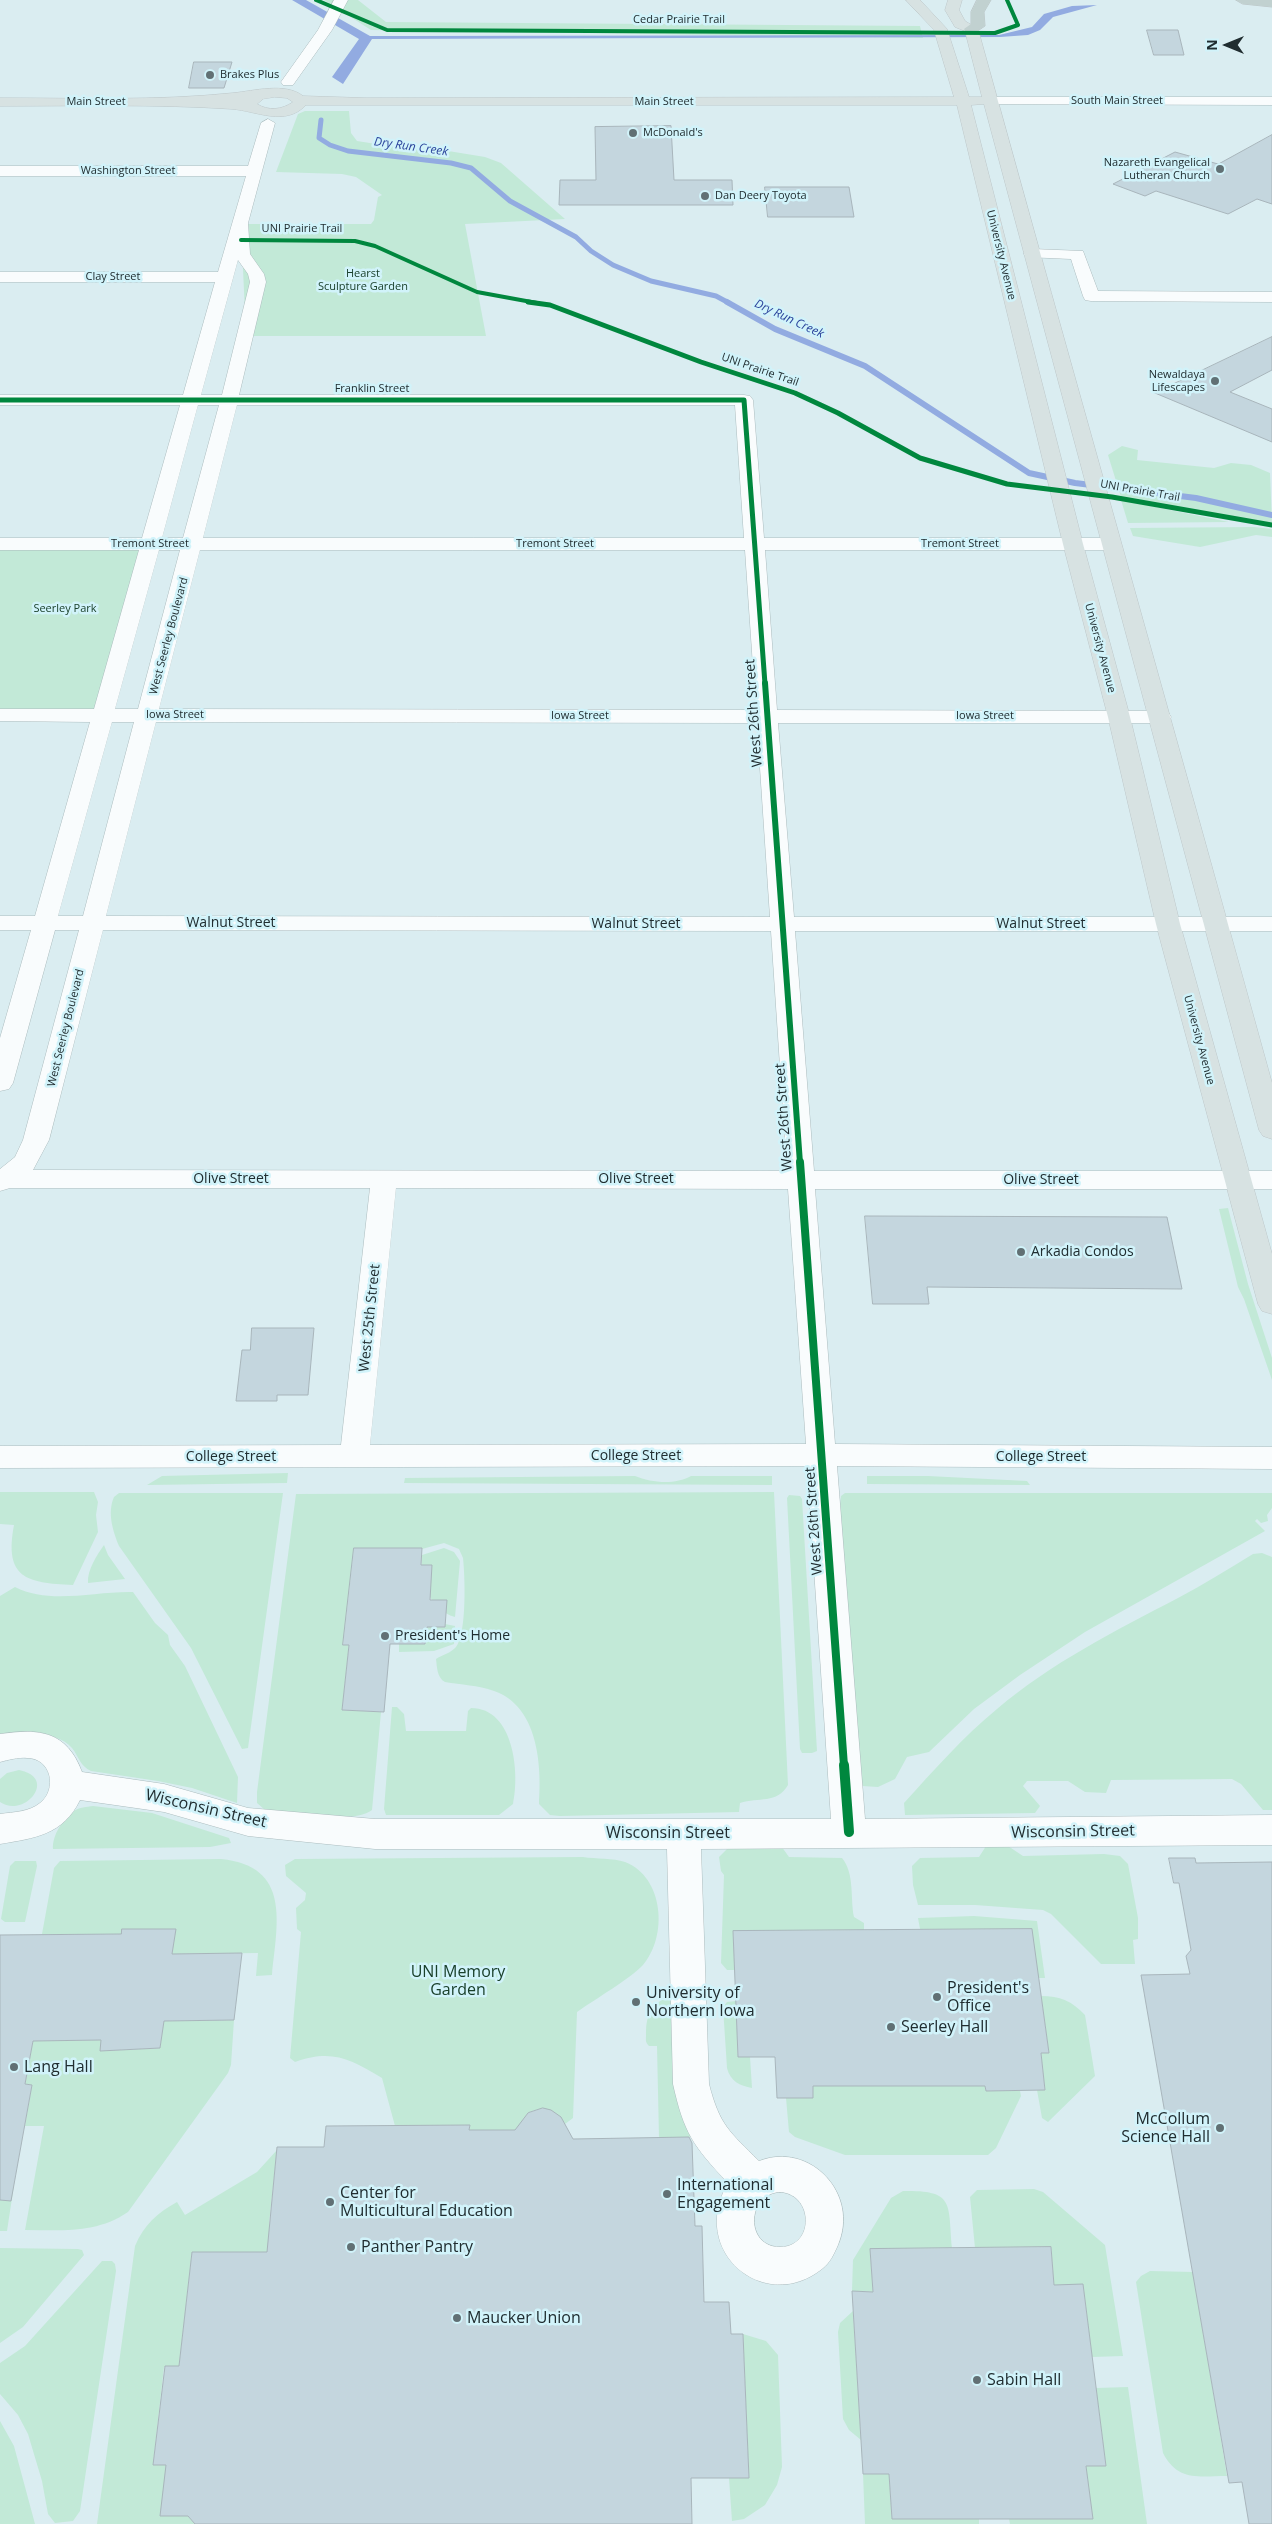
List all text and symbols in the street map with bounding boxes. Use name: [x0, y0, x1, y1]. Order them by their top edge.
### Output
street label: Cedar Prairie Trail: [633, 13, 725, 27]
north arrow: [1202, 20, 1252, 70]
text: N: [1202, 39, 1221, 51]
place label: Brakes Plus: [220, 68, 279, 82]
marker: Brakes Plus: [204, 69, 216, 81]
street label: South Main Street: [1071, 94, 1163, 108]
street label: Main Street: [66, 95, 126, 109]
street label: Main Street: [634, 95, 694, 109]
place label: McDonald's: [643, 126, 703, 140]
marker: McDonald's: [627, 127, 639, 139]
water label: Dry Run Creek: [373, 135, 449, 159]
place label: Nazareth Evangelical Lutheran Church: [1104, 156, 1210, 182]
marker: Nazareth Evangelical Lutheran Church: [1214, 163, 1226, 175]
street label: Washington Street: [81, 164, 175, 178]
place label: Dan Deery Toyota: [715, 189, 807, 203]
marker: Dan Deery Toyota: [699, 190, 711, 202]
street label: University Avenue: [983, 209, 1019, 301]
street label: UNI Prairie Trail: [262, 222, 342, 236]
park label: Hearst Sculpture Garden: [318, 267, 408, 293]
street label: Clay Street: [86, 270, 140, 284]
water label: Dry Run Creek: [752, 297, 826, 341]
street label: UNI Prairie Trail: [720, 351, 800, 389]
place label: Newaldaya Lifescapes: [1149, 368, 1205, 394]
marker: Newaldaya Lifescapes: [1209, 375, 1221, 387]
street label: Franklin Street: [335, 382, 409, 396]
street label: UNI Prairie Trail: [1099, 477, 1181, 505]
street label: Tremont Street: [111, 537, 189, 551]
street label: Tremont Street: [516, 537, 594, 551]
street label: Tremont Street: [921, 537, 999, 551]
street label: West Seerley Boulevard: [147, 576, 191, 696]
park label: Seerley Park: [33, 602, 97, 616]
street label: University Avenue: [1082, 602, 1118, 694]
street label: West 26th Street: [742, 658, 766, 768]
street label: Iowa Street: [146, 708, 204, 722]
street label: Iowa Street: [551, 709, 609, 723]
street label: Iowa Street: [956, 709, 1014, 723]
street label: Walnut Street: [186, 915, 276, 931]
street label: Walnut Street: [591, 916, 681, 932]
street label: Walnut Street: [996, 916, 1086, 932]
street label: West Seerley Boulevard: [45, 968, 87, 1088]
street label: University Avenue: [1181, 994, 1217, 1086]
street label: West 26th Street: [772, 1062, 796, 1172]
street label: Olive Street: [193, 1171, 269, 1187]
street label: Olive Street: [598, 1171, 674, 1187]
street label: Olive Street: [1003, 1172, 1079, 1188]
place label: Arkadia Condos: [1031, 1244, 1134, 1260]
marker: Arkadia Condos: [1015, 1246, 1027, 1258]
street label: West 25th Street: [356, 1263, 384, 1373]
street label: College Street: [591, 1448, 681, 1464]
street label: College Street: [186, 1449, 276, 1465]
street label: College Street: [996, 1449, 1086, 1465]
street label: West 26th Street: [802, 1466, 826, 1576]
place label: President's Home: [395, 1628, 510, 1644]
marker: President's Home: [379, 1630, 391, 1642]
street label: Wisconsin Street: [143, 1786, 269, 1832]
street label: Wisconsin Street: [1011, 1821, 1135, 1843]
street label: Wisconsin Street: [606, 1823, 730, 1843]
park label: UNI Memory Garden: [411, 1962, 505, 2000]
place label: President's Office: [947, 1978, 1029, 2016]
place label: University of Northern Iowa: [646, 1983, 755, 2021]
marker: President's Office: [931, 1991, 943, 2003]
marker: University of Northern Iowa: [630, 1996, 642, 2008]
place label: Seerley Hall: [901, 2017, 988, 2037]
marker: Seerley Hall: [885, 2021, 897, 2033]
place label: Lang Hall: [24, 2057, 93, 2077]
marker: Lang Hall: [8, 2061, 20, 2073]
place label: McCollum Science Hall: [1121, 2109, 1210, 2147]
marker: McCollum Science Hall: [1214, 2122, 1226, 2134]
place label: International Engagement: [677, 2175, 773, 2213]
place label: Center for Multicultural Education: [340, 2183, 513, 2221]
marker: International Engagement: [661, 2188, 673, 2200]
marker: Center for Multicultural Education: [324, 2196, 336, 2208]
place label: Panther Pantry: [361, 2237, 473, 2257]
marker: Panther Pantry: [345, 2241, 357, 2253]
place label: Maucker Union: [467, 2308, 581, 2328]
marker: Maucker Union: [451, 2312, 463, 2324]
place label: Sabin Hall: [987, 2370, 1061, 2390]
marker: Sabin Hall: [971, 2374, 983, 2386]

